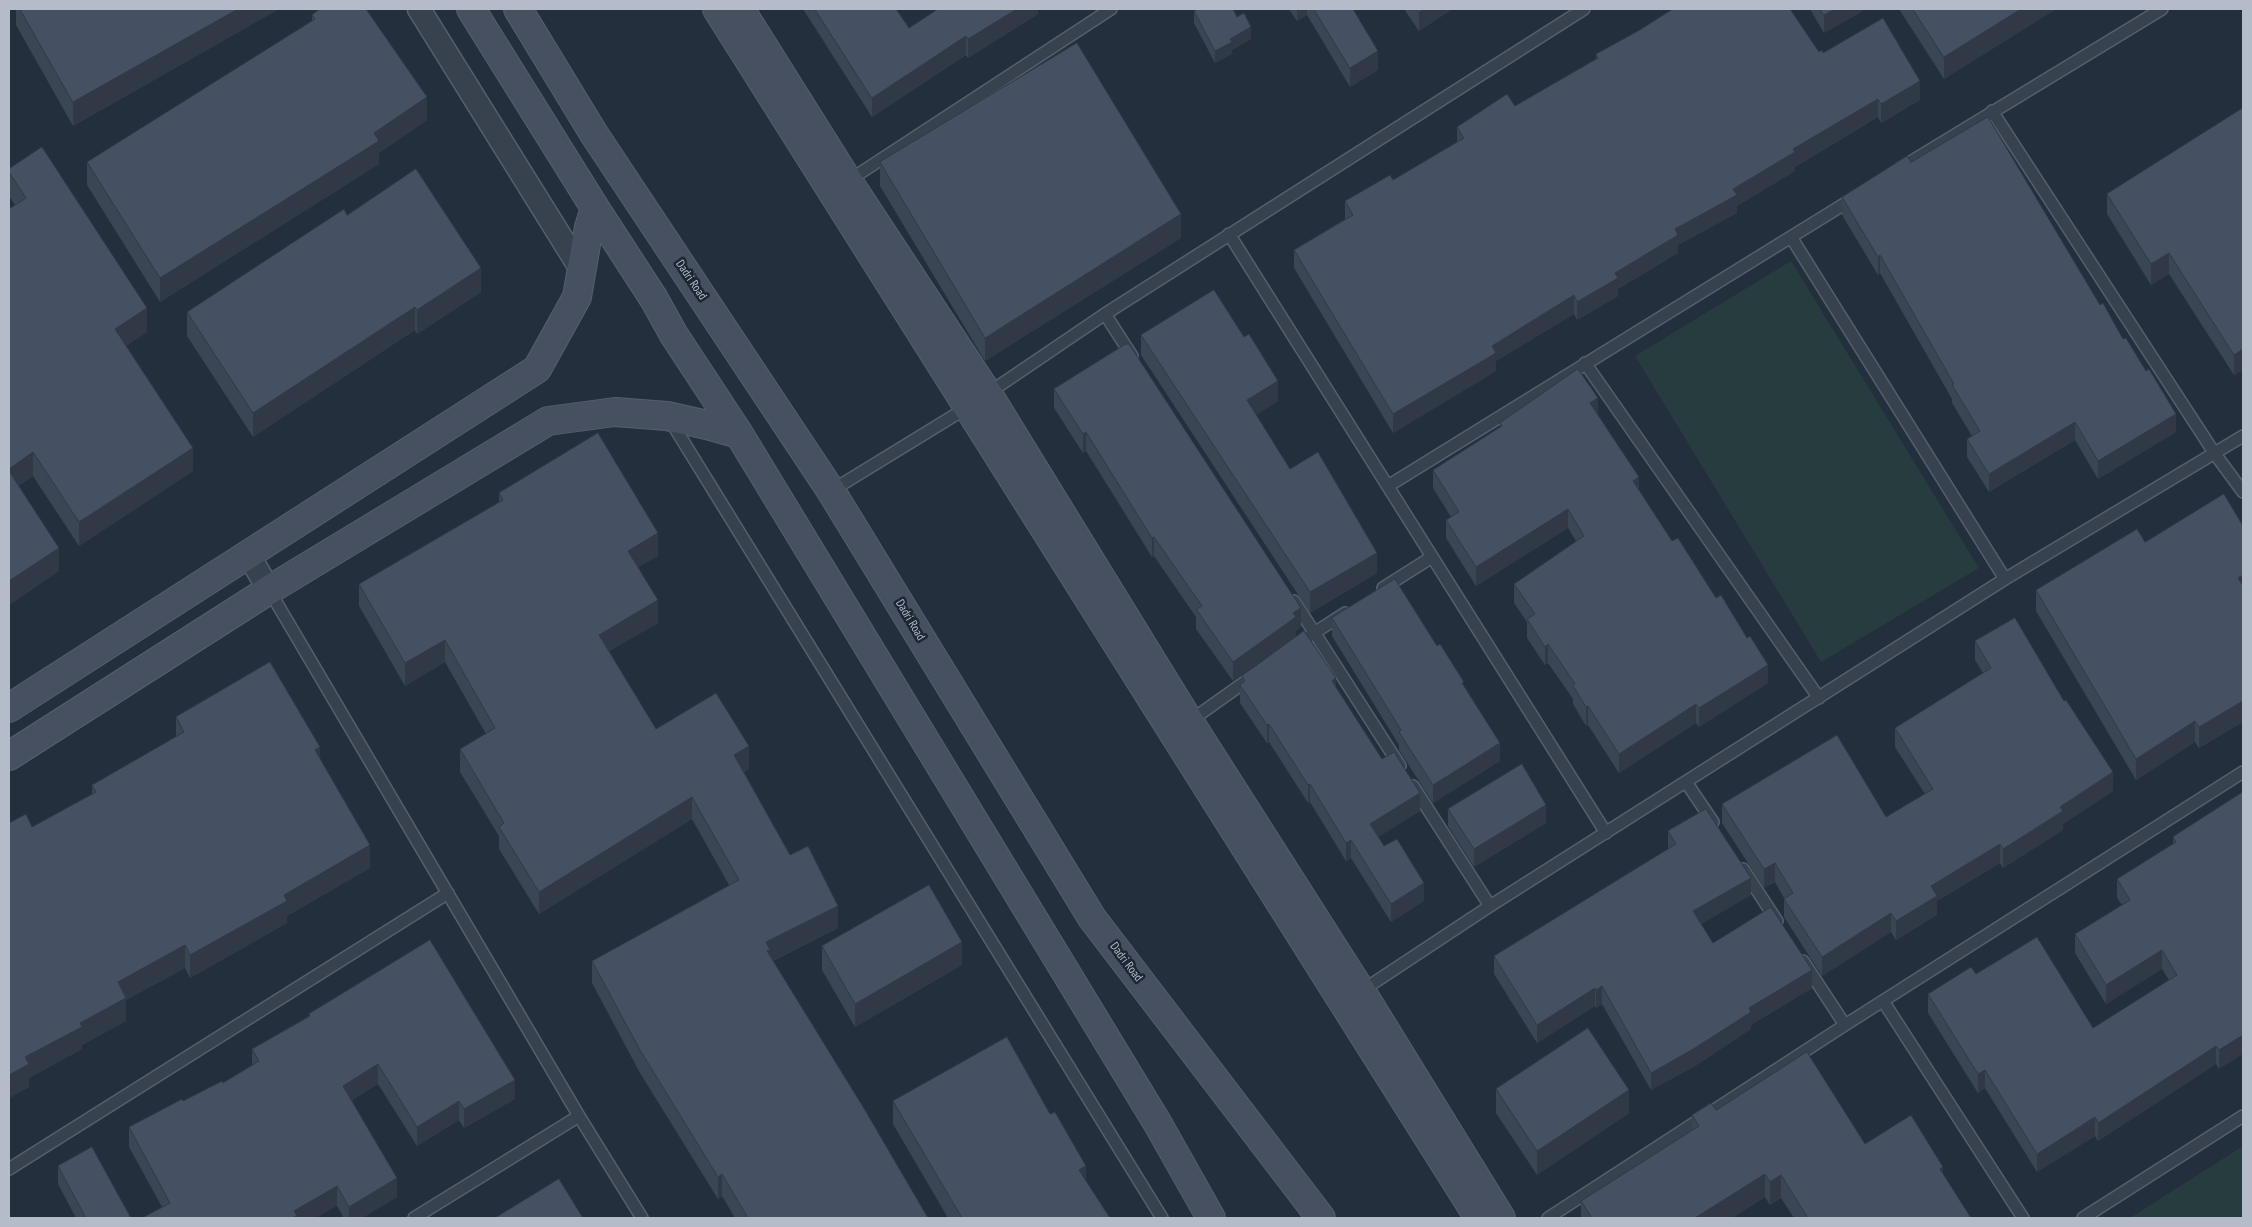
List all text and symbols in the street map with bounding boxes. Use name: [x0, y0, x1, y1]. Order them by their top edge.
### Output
street label: Dadri Road: [672, 257, 710, 303]
street label: Dadri Road: [892, 597, 928, 643]
street label: Dadri Road: [1107, 940, 1145, 984]

